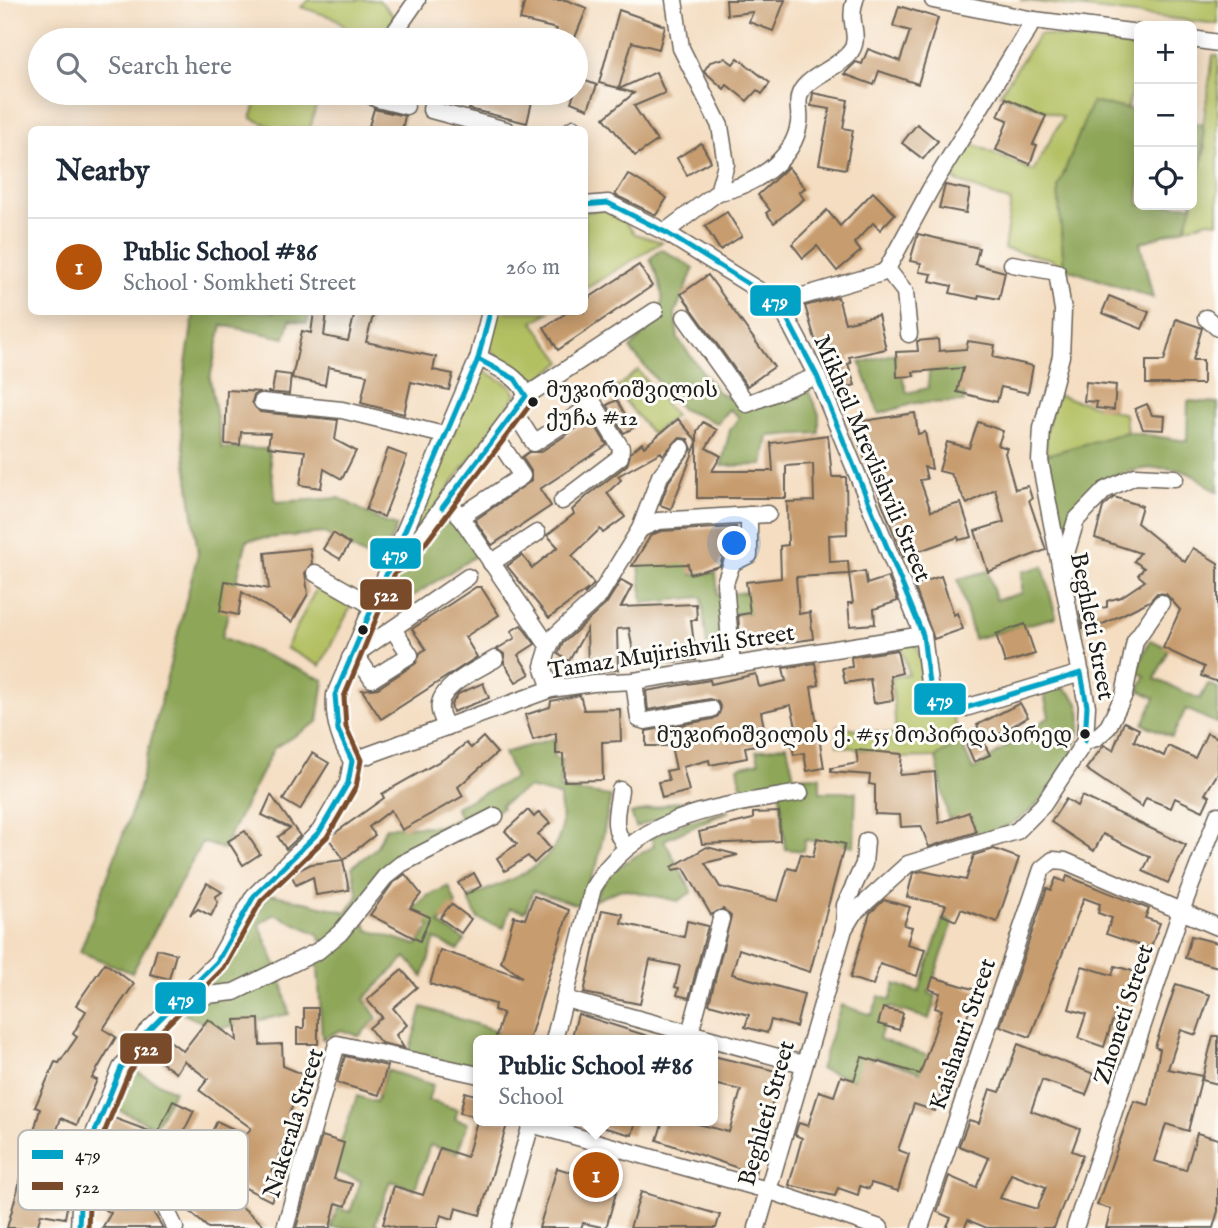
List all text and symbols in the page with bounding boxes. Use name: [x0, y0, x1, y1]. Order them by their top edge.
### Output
map controls: [1134, 21, 1197, 210]
button: +: [1134, 21, 1197, 84]
search box: [28, 28, 588, 105]
icon: search: [52, 48, 90, 86]
text: Search here: [108, 50, 232, 83]
button: −: [1134, 84, 1197, 147]
button: locate: [1134, 147, 1197, 210]
text: Nearby: [56, 153, 149, 191]
text: Public School #86: [123, 236, 317, 269]
text: 1: [75, 253, 83, 282]
text: 260 m: [505, 253, 560, 282]
text: School · Somkheti Street: [123, 269, 356, 298]
line badge: 479: [749, 284, 802, 317]
text: 479: [762, 290, 788, 314]
street label: Mikheil Mrevlishvili Street: [805, 330, 938, 587]
place label: მუჯირიშვილის ქუჩა #12: [546, 377, 718, 433]
marker: მუჯირიშვილის ქუჩა #12: [526, 395, 540, 409]
your location: [717, 526, 751, 560]
line badge: 479: [369, 537, 422, 570]
text: 479: [382, 543, 408, 567]
street label: Beghleti Street: [1062, 550, 1121, 703]
line badge: 522: [359, 578, 413, 611]
text: 522: [374, 584, 398, 608]
street label: Tamaz Mujirishvili Street: [546, 618, 797, 687]
unlabelled marker: [356, 623, 370, 637]
line badge: 479: [913, 682, 967, 716]
text: 479: [927, 689, 953, 713]
place label: მუჯირიშვილის ქ. #55 მოპირდაპირედ: [657, 722, 1072, 750]
marker: მუჯირიშვილის ქ. #55 მოპირდაპირედ: [1078, 727, 1092, 741]
street label: Zhoneti Street: [1087, 940, 1162, 1089]
street label: Kaishauri Street: [923, 955, 1004, 1114]
line badge: 479: [154, 981, 207, 1015]
text: 479: [168, 988, 194, 1012]
line badge: 522: [119, 1032, 173, 1065]
popup: [473, 1035, 718, 1126]
street label: Beghleti Street: [732, 1037, 803, 1190]
text: 522: [134, 1038, 158, 1062]
street label: Nakerala Street: [257, 1045, 332, 1202]
text: Public School #86: [498, 1050, 693, 1083]
text: School: [498, 1083, 563, 1112]
legend: [18, 1130, 248, 1210]
text: 479: [75, 1144, 101, 1168]
pin: 1: [573, 1149, 619, 1201]
text: 522: [75, 1176, 100, 1200]

